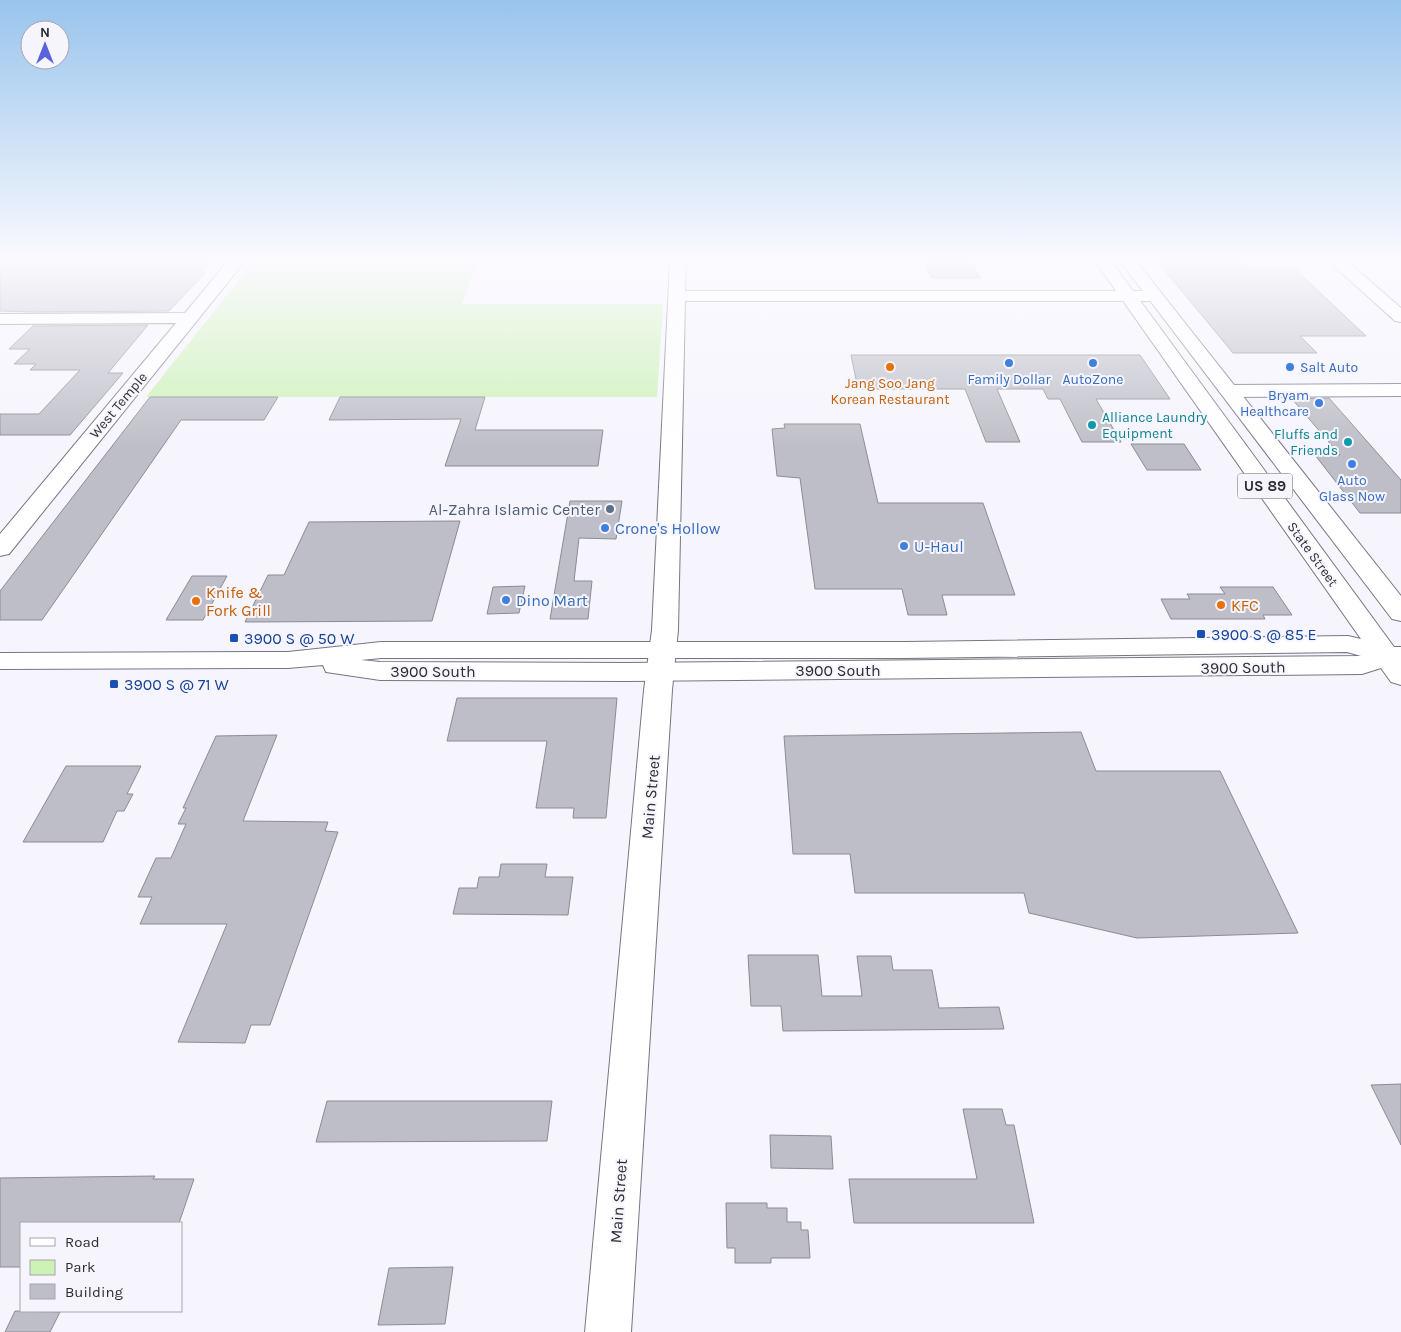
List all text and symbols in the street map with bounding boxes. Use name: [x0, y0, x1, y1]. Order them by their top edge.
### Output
north arrow: [20, 20, 70, 70]
text: N: [40, 24, 50, 41]
marker: Family Dollar: [1003, 357, 1015, 369]
marker: AutoZone: [1087, 357, 1099, 369]
place label: Salt Auto: [1300, 359, 1358, 376]
marker: Jang Soo Jang Korean Restaurant: [884, 361, 896, 373]
marker: Salt Auto: [1284, 361, 1296, 373]
street label: West Temple: [86, 369, 151, 442]
place label: Family Dollar: [967, 371, 1052, 388]
place label: AutoZone: [1062, 371, 1124, 388]
place label: Jang Soo Jang Korean Restaurant: [831, 375, 949, 408]
place label: Bryam Healthcare: [1240, 387, 1309, 420]
marker: Bryam Healthcare: [1313, 397, 1325, 409]
place label: Alliance Laundry Equipment: [1102, 409, 1207, 442]
marker: Alliance Laundry Equipment: [1086, 419, 1098, 431]
place label: Fluffs and Friends: [1274, 426, 1338, 459]
marker: Fluffs and Friends: [1342, 436, 1354, 448]
marker: Auto Glass Now: [1346, 458, 1358, 470]
place label: Auto Glass Now: [1319, 472, 1385, 505]
road number: US 89: [1238, 474, 1292, 498]
place label: Al-Zahra Islamic Center: [429, 500, 600, 519]
marker: Al-Zahra Islamic Center: [604, 503, 616, 515]
place label: Crone's Hollow: [615, 519, 721, 538]
street label: State Street: [1283, 519, 1342, 590]
marker: Crone's Hollow: [599, 522, 611, 534]
place label: U-Haul: [914, 537, 964, 556]
marker: U-Haul: [898, 540, 910, 552]
place label: Knife & Fork Grill: [206, 583, 271, 620]
place label: Dino Mart: [516, 591, 588, 610]
marker: Dino Mart: [500, 594, 512, 606]
marker: Knife & Fork Grill: [190, 595, 202, 607]
place label: KFC: [1231, 596, 1259, 615]
marker: KFC: [1215, 599, 1227, 611]
place label: 3900 S @ 85 E: [1211, 625, 1316, 644]
marker: 3900 S @ 85 E: [1195, 628, 1207, 640]
place label: 3900 S @ 50 W: [244, 629, 355, 648]
marker: 3900 S @ 50 W: [228, 632, 240, 644]
street label: 3900 South: [1200, 657, 1286, 678]
street label: 3900 South: [795, 661, 881, 680]
street label: 3900 South: [390, 662, 476, 681]
place label: 3900 S @ 71 W: [124, 675, 229, 694]
marker: 3900 S @ 71 W: [108, 678, 120, 690]
street label: Main Street: [637, 754, 664, 840]
street label: Main Street: [606, 1158, 631, 1244]
legend: [20, 1222, 182, 1312]
text: Road: [65, 1233, 100, 1251]
text: Park: [65, 1258, 95, 1276]
text: Building: [65, 1283, 123, 1301]

